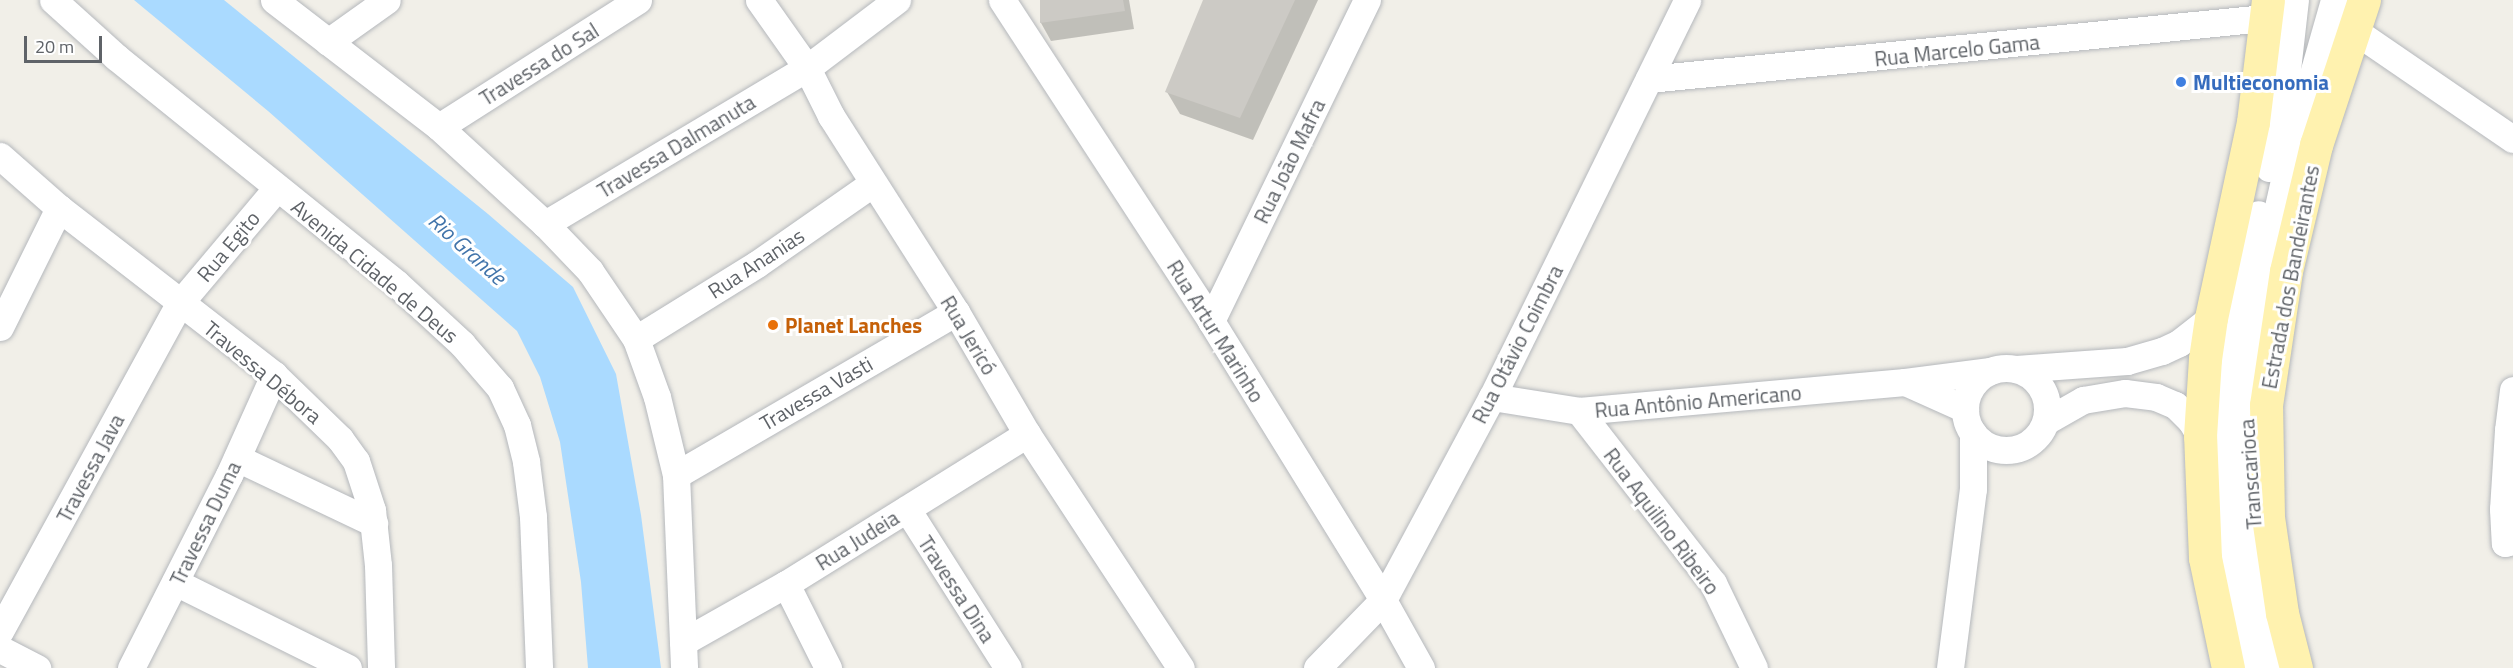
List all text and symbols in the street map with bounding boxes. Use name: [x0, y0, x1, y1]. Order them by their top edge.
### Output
street label: Travessa do Sal: [475, 17, 603, 111]
scale bar: [27, 24, 105, 62]
street label: Rua Marcelo Gama: [1873, 29, 2041, 71]
text: 20 m: [35, 33, 74, 60]
place label: Multieconomia: [2193, 69, 2329, 95]
marker: Multieconomia: [2174, 75, 2188, 89]
street label: Travessa Dalmanuta: [593, 89, 759, 203]
street label: Rua João Mafra: [1248, 95, 1330, 227]
street label: Estrada dos Bandeirantes: [2256, 163, 2324, 391]
street label: Avenida Cidade de Deus: [286, 194, 464, 348]
street label: Rua Egito: [191, 206, 265, 286]
water label: Rio Grande: [423, 207, 511, 291]
street label: Rua Ananias: [703, 223, 809, 303]
street label: Rua Artur Marinho: [1162, 255, 1270, 407]
street label: Rua Otávio Coimbra: [1466, 261, 1568, 427]
street label: Rua Jericó: [936, 291, 1002, 379]
place label: Planet Lanches: [785, 312, 922, 338]
street label: Travessa Débora: [199, 315, 327, 429]
marker: Planet Lanches: [766, 318, 780, 332]
street label: Travessa Vasti: [755, 351, 877, 435]
street label: Rua Antônio Americano: [1594, 379, 1802, 423]
street label: Travessa Java: [51, 410, 129, 526]
street label: Transcarioca: [2234, 418, 2266, 530]
street label: Rua Aquilino Ribeiro: [1599, 443, 1725, 599]
street label: Travessa Duma: [164, 457, 246, 589]
street label: Rua Judeia: [811, 505, 903, 575]
street label: Travessa Dina: [913, 531, 1001, 647]

